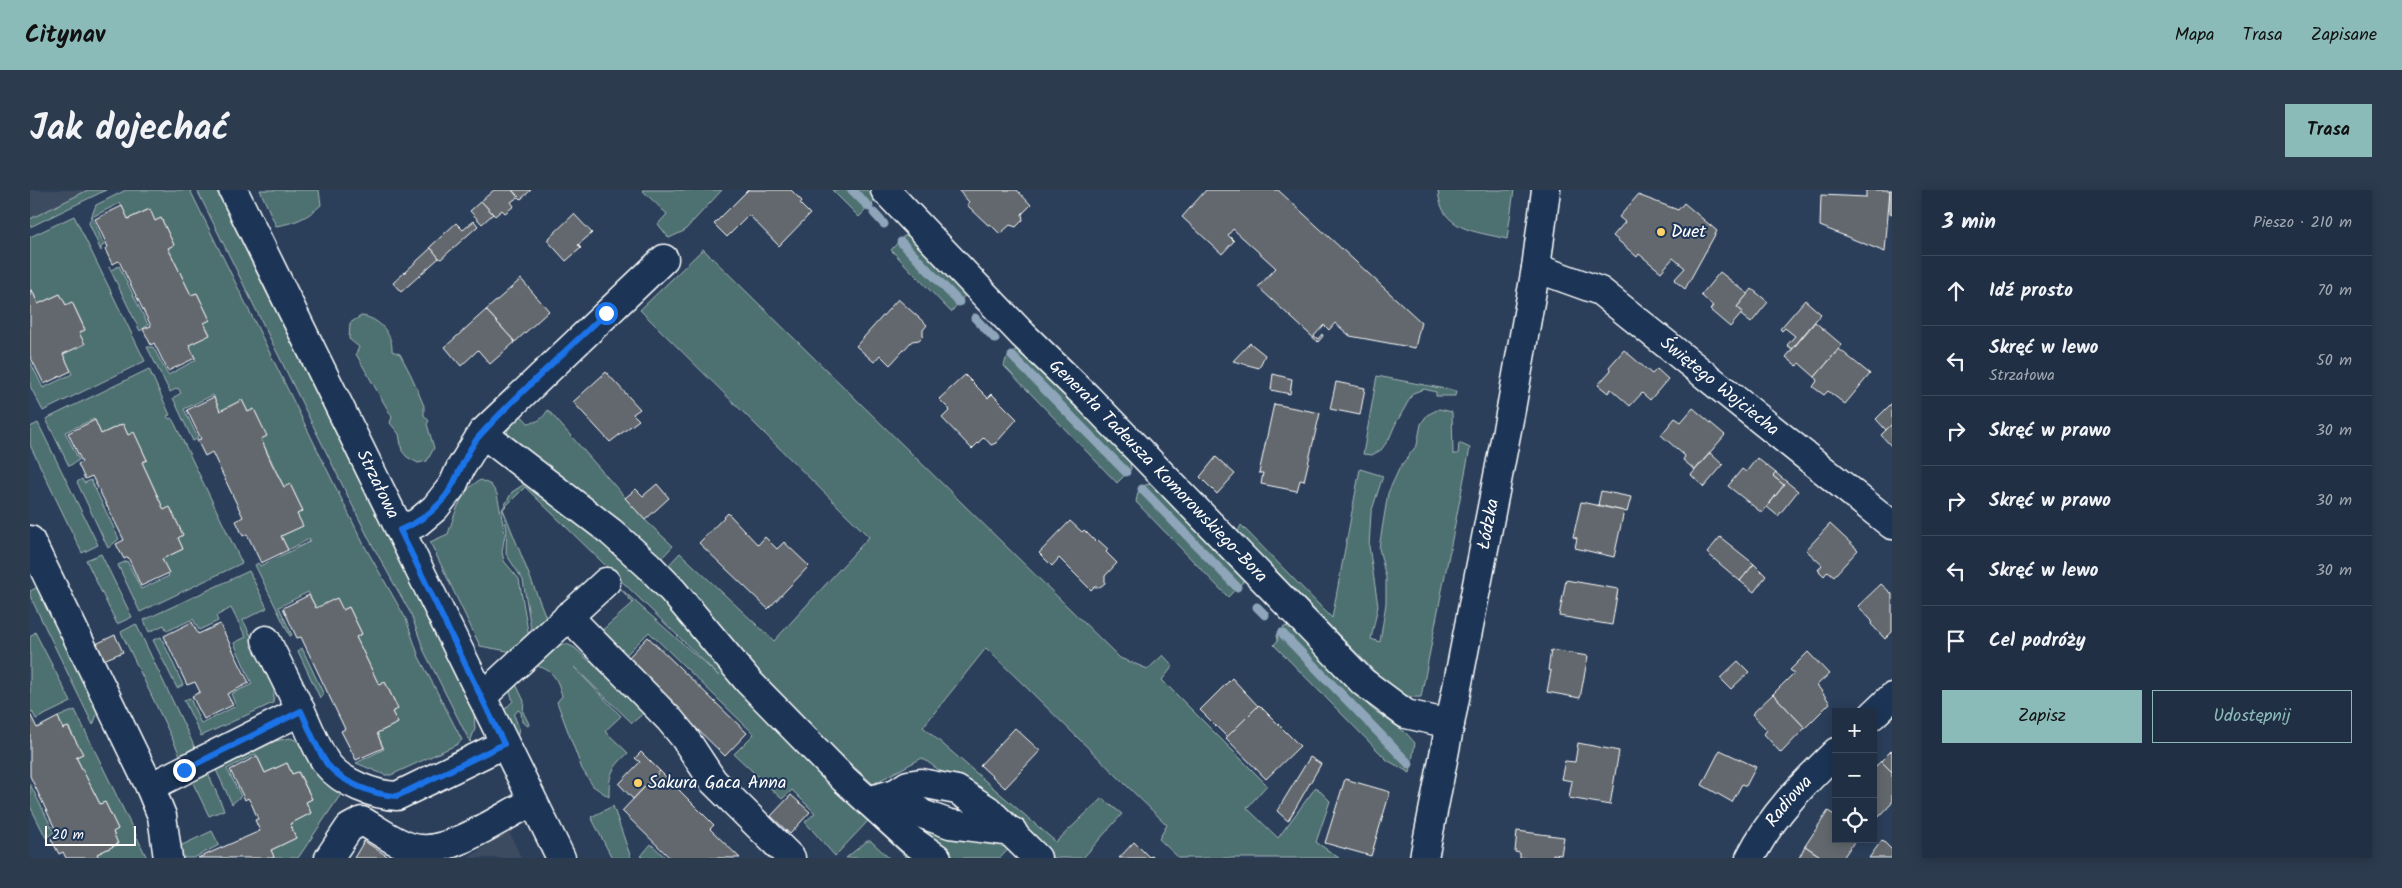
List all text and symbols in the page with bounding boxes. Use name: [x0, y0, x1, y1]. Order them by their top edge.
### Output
text: Citynav: [25, 16, 105, 55]
text: Mapa: [2175, 21, 2215, 50]
text: Trasa: [2243, 21, 2283, 50]
text: Zapisane: [2311, 21, 2377, 50]
text: Jak dojechać: [30, 102, 229, 158]
button: Trasa: [2285, 104, 2372, 157]
text: 3 min: [1942, 206, 1996, 239]
text: Pieszo · 210 m: [2253, 210, 2352, 235]
place label: Duet: [1671, 218, 1707, 247]
marker: Duet: [1655, 226, 1667, 238]
text: Idź prosto: [1989, 276, 2073, 306]
icon: ahead: [1942, 277, 1970, 305]
text: 70 m: [2317, 278, 2352, 303]
route start: [595, 302, 618, 325]
street label: Świętego Wojciecha: [1653, 330, 1785, 444]
text: Skręć w lewo: [1989, 333, 2098, 363]
icon: left: [1942, 347, 1970, 375]
text: 50 m: [2316, 348, 2352, 373]
street label: Generała Tadeusza Komorowskiego-Bora: [1042, 352, 1275, 590]
text: Strzałowa: [1989, 363, 2055, 388]
text: Skręć w prawo: [1989, 416, 2111, 446]
icon: right: [1942, 417, 1970, 445]
text: 30 m: [2316, 418, 2352, 443]
street label: Strzałowa: [348, 445, 407, 524]
text: Skręć w prawo: [1989, 486, 2111, 516]
icon: right: [1942, 487, 1970, 515]
text: 30 m: [2316, 488, 2352, 513]
street label: Łódzka: [1470, 496, 1508, 552]
text: Skręć w lewo: [1989, 556, 2098, 586]
icon: left: [1942, 557, 1970, 585]
text: 30 m: [2316, 558, 2352, 583]
text: Cel podróży: [1989, 626, 2086, 656]
icon: arrive: [1942, 627, 1970, 655]
button: Zapisz: [1942, 690, 2142, 743]
button: Udostępnij: [2152, 690, 2352, 743]
map controls: [1832, 708, 1877, 843]
button: +: [1832, 708, 1877, 753]
button: −: [1832, 753, 1877, 798]
route end: [173, 759, 196, 782]
place label: Sakura Gaca Anna: [648, 769, 786, 798]
street label: Radiowa: [1758, 769, 1820, 834]
marker: Sakura Gaca Anna: [632, 777, 644, 789]
button: locate: [1832, 798, 1877, 843]
scale bar: [45, 823, 136, 846]
text: 20 m: [52, 824, 84, 846]

